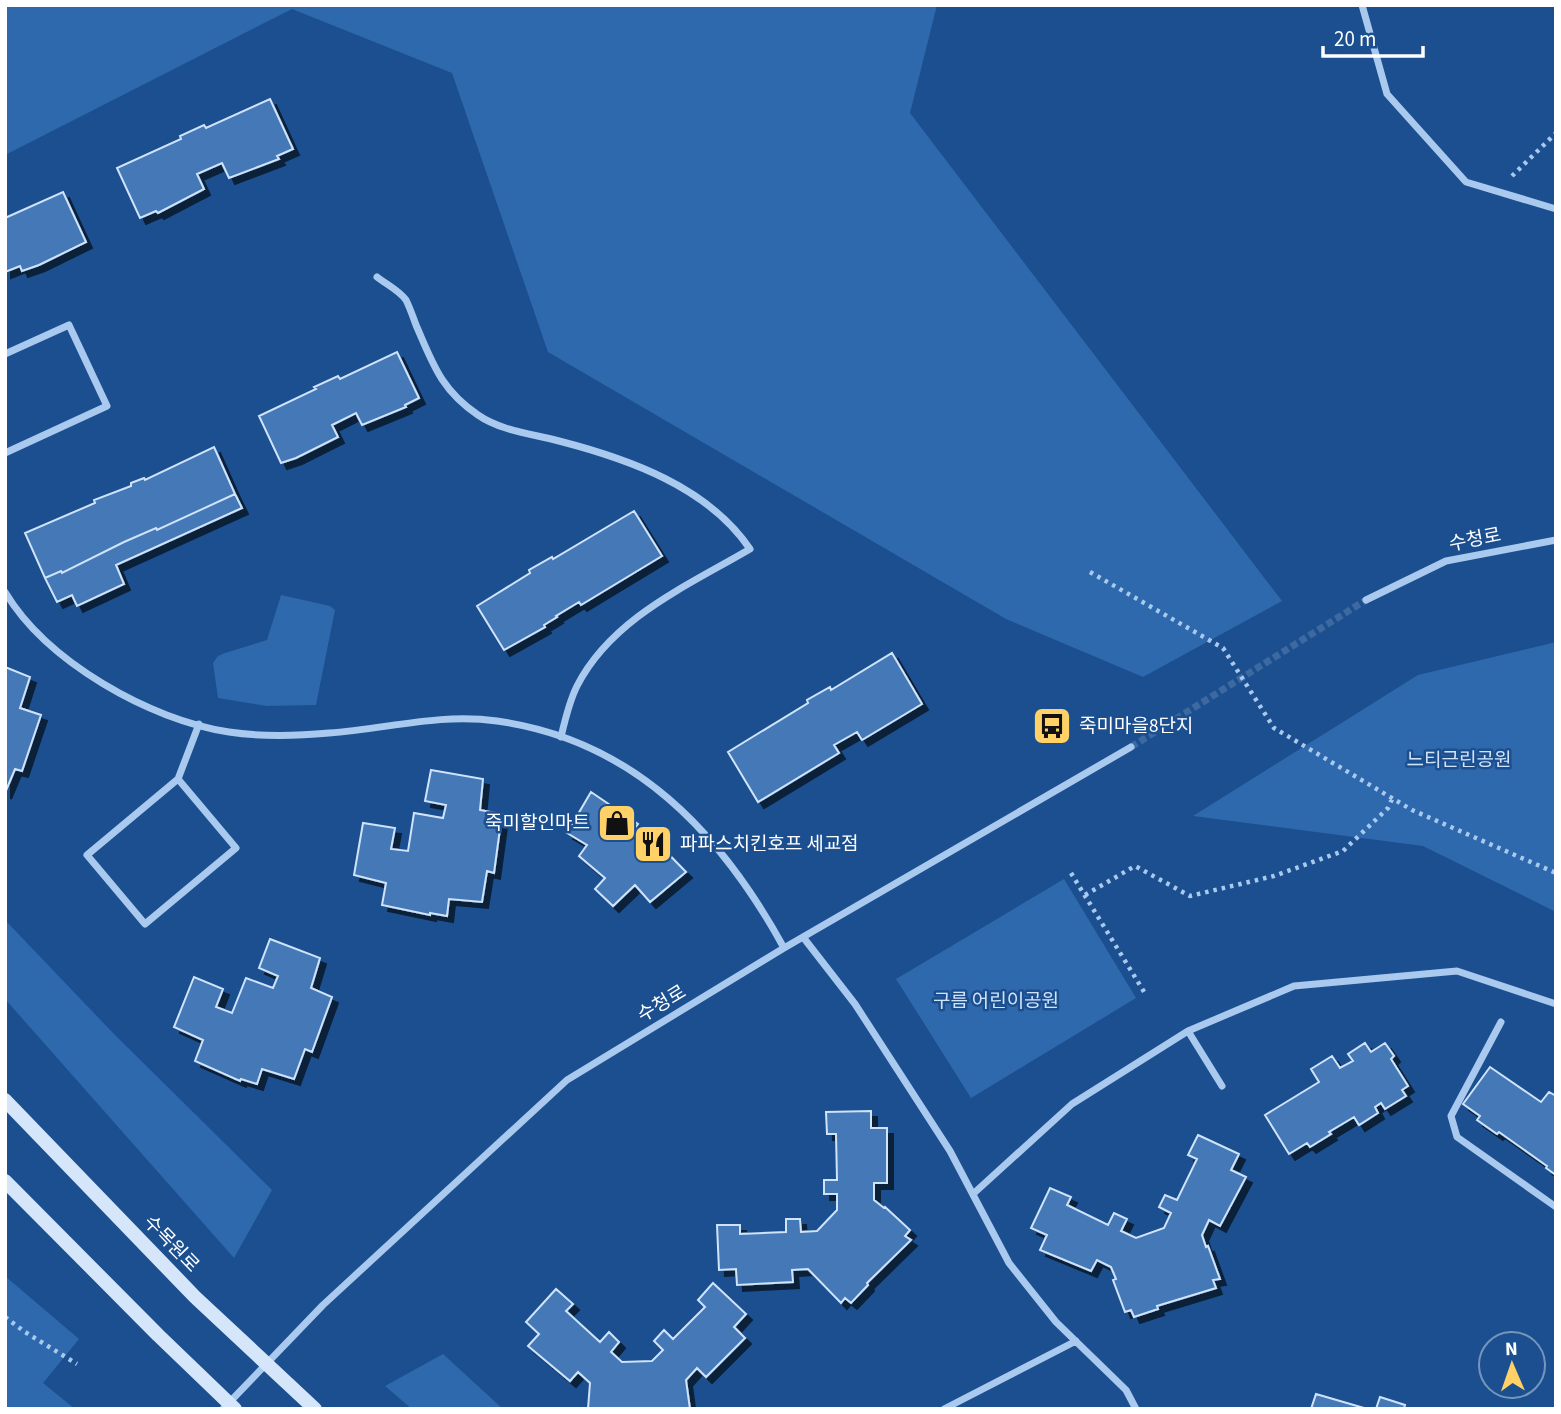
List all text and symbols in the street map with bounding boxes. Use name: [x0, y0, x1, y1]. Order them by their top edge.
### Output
scale bar: [1323, 14, 1423, 58]
text: 20 m: [1334, 24, 1376, 54]
street label: 수청로: [1447, 522, 1503, 558]
bus stop icon: 죽미마을8단지: [1031, 705, 1073, 747]
place label: 죽미마을8단지: [1079, 713, 1193, 740]
park label: 느티근린공원: [1407, 747, 1511, 774]
shop icon: 죽미할인마트: [596, 802, 638, 844]
place label: 죽미할인마트: [485, 810, 590, 837]
restaurant icon: 파파스치킨호프 세교점: [632, 823, 674, 865]
place label: 파파스치킨호프 세교점: [680, 831, 859, 858]
street label: 수청로: [633, 979, 691, 1029]
park label: 구름 어린이공원: [933, 988, 1059, 1015]
street label: 수목원로: [137, 1209, 205, 1279]
north arrow: [1477, 1330, 1547, 1400]
text: N: [1505, 1336, 1518, 1363]

